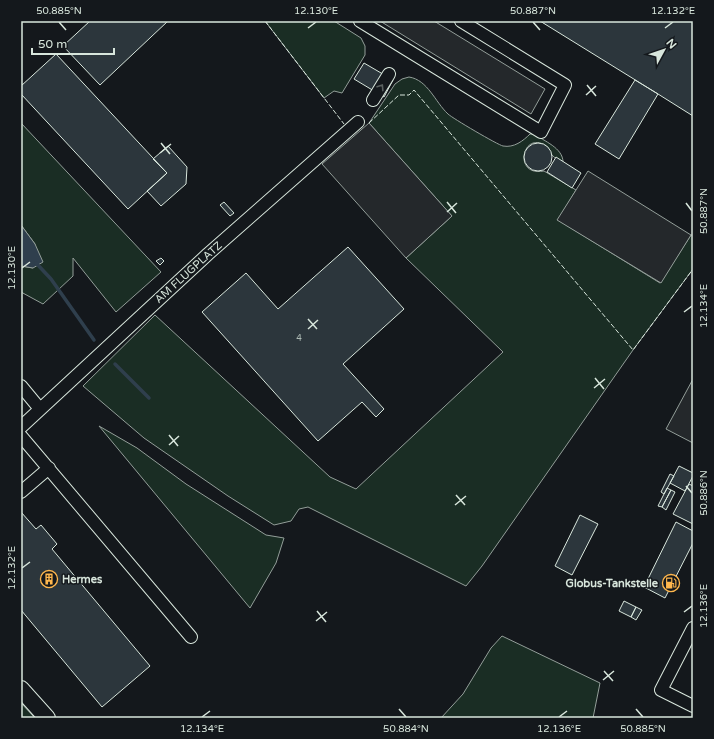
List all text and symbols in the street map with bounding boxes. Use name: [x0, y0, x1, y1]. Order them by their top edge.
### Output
text: 50.885°N: [36, 5, 82, 17]
text: 12.130°E: [294, 5, 338, 17]
text: 50.887°N: [510, 5, 556, 17]
text: 12.132°E: [651, 5, 695, 17]
scale bar: [32, 30, 114, 56]
north arrow: [644, 30, 684, 70]
text: N: [663, 36, 679, 51]
text: 50 m: [38, 37, 67, 51]
one-way arrow: [376, 84, 383, 91]
text: 50.887°N: [698, 188, 710, 234]
street label: AM FLUGPLATZ: [152, 239, 225, 306]
text: 12.130°E: [6, 246, 18, 290]
text: 12.134°E: [698, 284, 710, 328]
house number: 4: [296, 333, 302, 344]
text: 50.886°N: [698, 470, 710, 516]
text: 12.132°E: [6, 546, 18, 590]
building icon: Hermes: [39, 569, 59, 589]
place label: Hermes: [62, 573, 103, 586]
fuel station icon: Globus-Tankstelle: [661, 573, 681, 593]
place label: Globus-Tankstelle: [566, 577, 659, 590]
text: 12.136°E: [698, 584, 710, 628]
text: 12.134°E: [180, 723, 224, 735]
text: 50.884°N: [383, 723, 429, 735]
text: 12.136°E: [537, 723, 581, 735]
text: 50.885°N: [620, 723, 666, 735]

